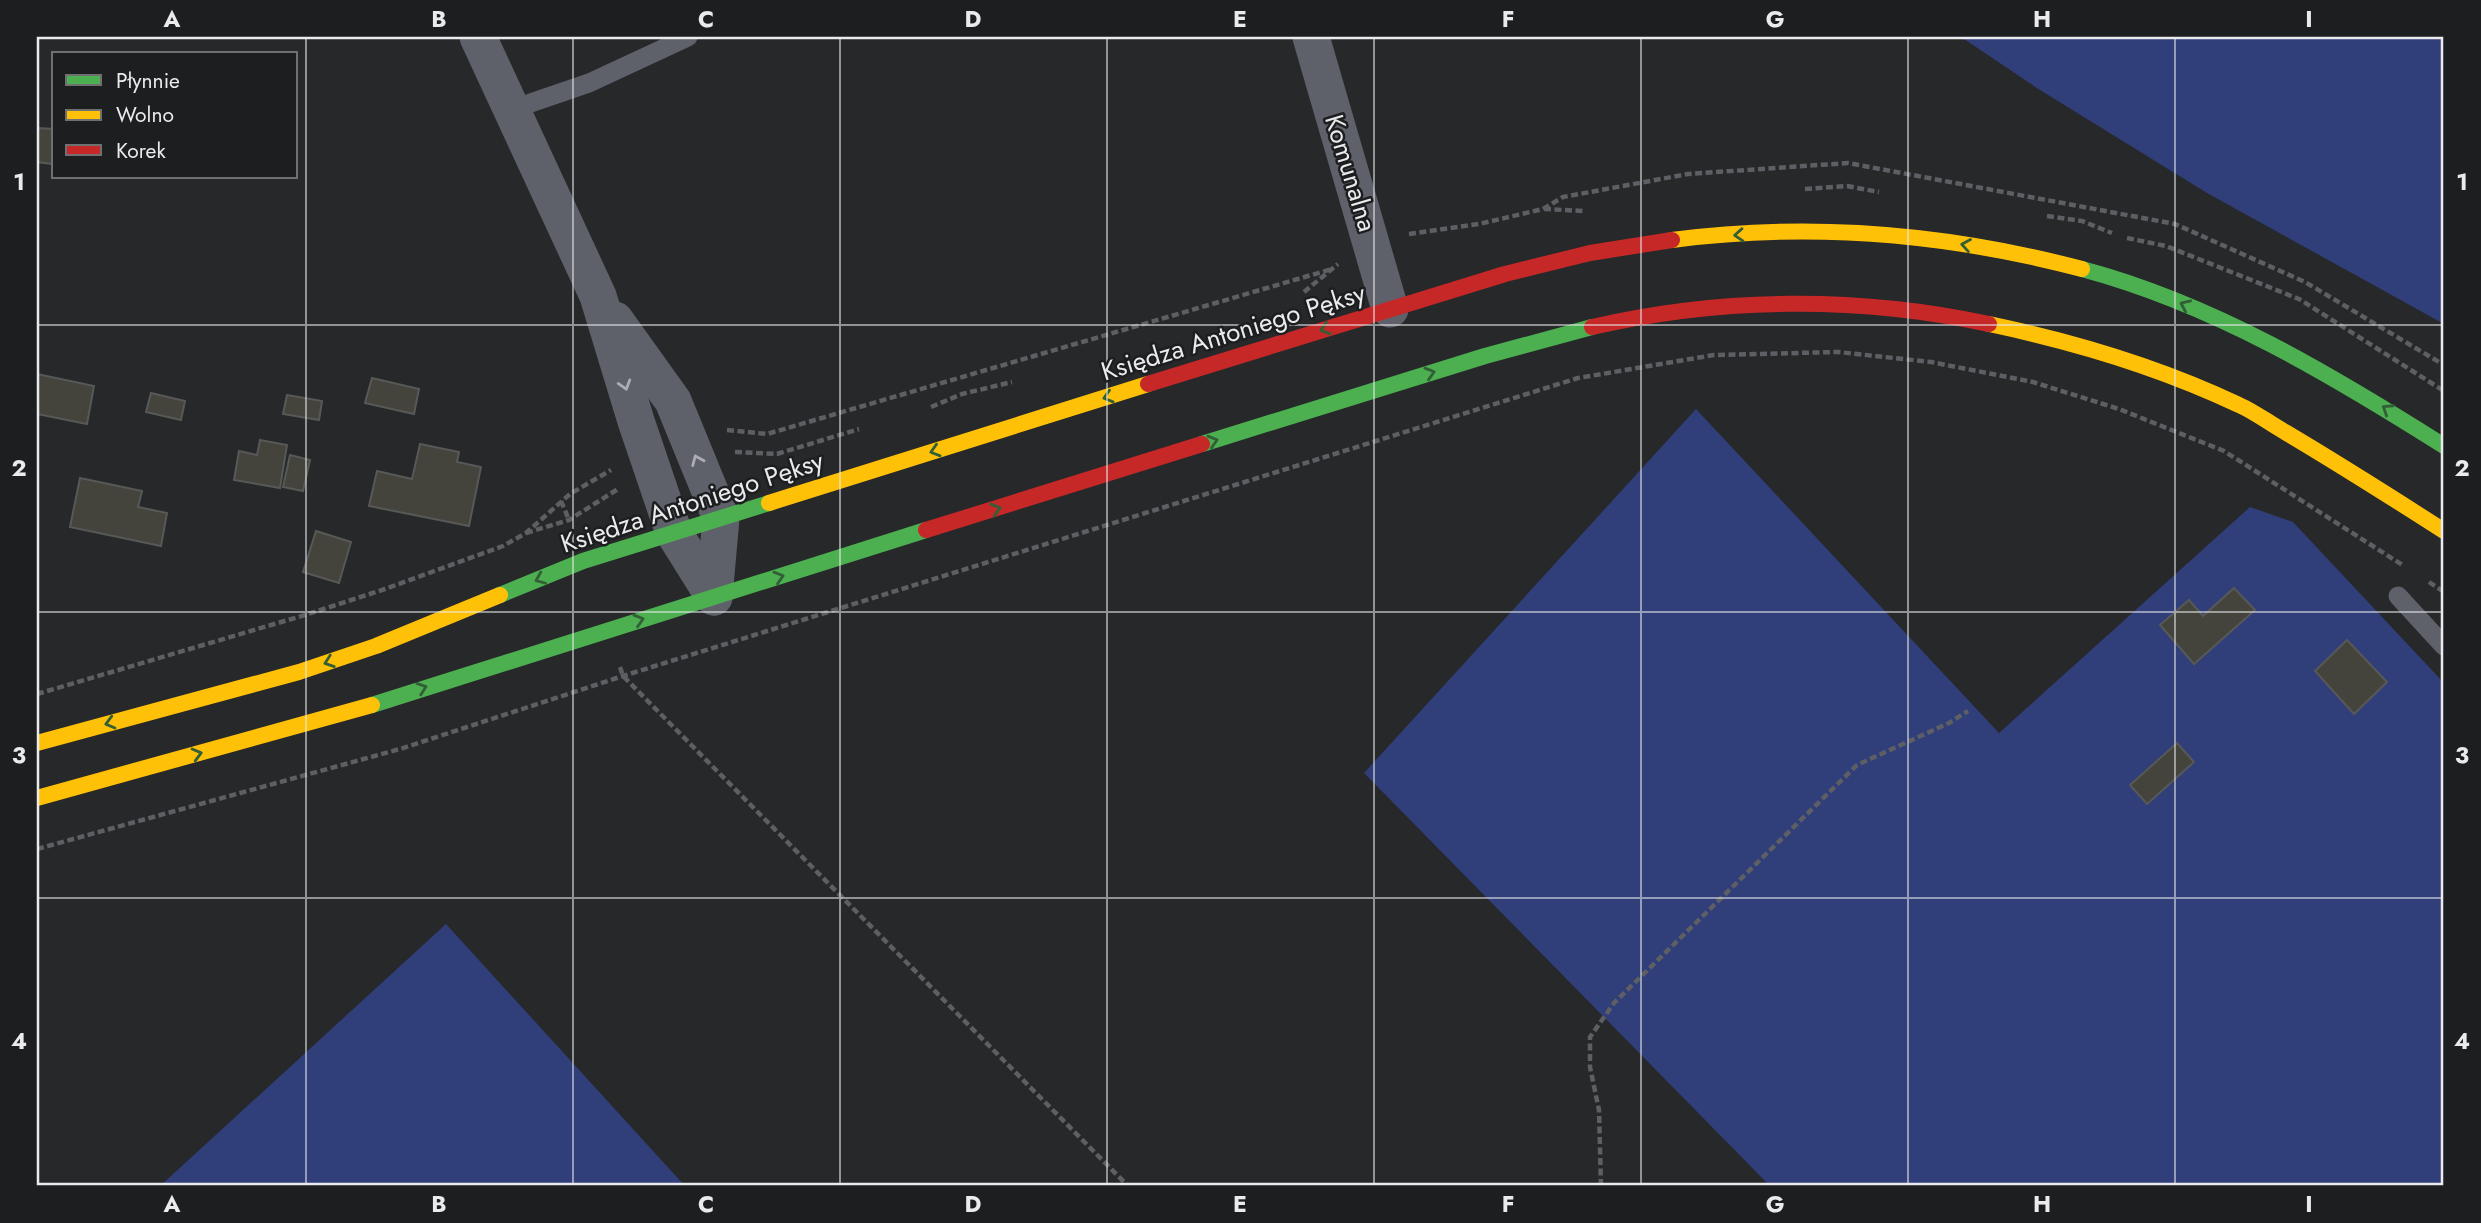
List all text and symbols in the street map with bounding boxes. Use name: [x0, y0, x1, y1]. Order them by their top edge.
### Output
text: A: [163, 2, 181, 36]
text: B: [431, 2, 447, 36]
text: C: [698, 2, 714, 36]
text: D: [965, 2, 982, 36]
text: E: [1233, 2, 1247, 36]
text: F: [1502, 2, 1514, 36]
text: G: [1766, 2, 1784, 36]
text: H: [2033, 2, 2051, 36]
text: I: [2305, 2, 2313, 36]
legend: [52, 52, 298, 178]
text: Płynnie: [116, 66, 180, 96]
text: Wolno: [116, 100, 174, 130]
street label: Komunalna: [1315, 110, 1387, 236]
text: Korek: [116, 136, 166, 166]
text: 1: [13, 165, 25, 199]
text: 1: [2456, 165, 2468, 199]
one-way arrow: [1734, 227, 1745, 242]
one-way arrow: [1960, 238, 1972, 253]
street label: Księdza Antoniego Pęksy: [1096, 274, 1370, 390]
one-way arrow: [2180, 299, 2192, 313]
one-way arrow: [1319, 321, 1332, 335]
one-way arrow: [1424, 366, 1436, 381]
one-way arrow: [616, 379, 631, 391]
one-way arrow: [1102, 388, 1114, 403]
one-way arrow: [2382, 405, 2395, 417]
one-way arrow: [1207, 434, 1219, 449]
street label: Księdza Antoniego Pęksy: [556, 441, 829, 562]
one-way arrow: [929, 443, 942, 457]
text: 2: [11, 451, 27, 485]
text: 2: [2454, 451, 2470, 485]
one-way arrow: [692, 455, 706, 467]
one-way arrow: [990, 502, 1002, 517]
one-way arrow: [535, 570, 547, 584]
one-way arrow: [773, 570, 785, 585]
one-way arrow: [633, 613, 645, 628]
one-way arrow: [323, 654, 335, 668]
one-way arrow: [416, 682, 428, 696]
one-way arrow: [104, 715, 116, 730]
text: 3: [12, 738, 26, 772]
text: 3: [2455, 738, 2469, 772]
one-way arrow: [191, 748, 203, 763]
text: 4: [11, 1024, 27, 1058]
text: 4: [2454, 1024, 2470, 1058]
text: A: [163, 1187, 181, 1221]
text: B: [431, 1187, 447, 1221]
text: C: [698, 1187, 714, 1221]
text: D: [965, 1187, 982, 1221]
text: E: [1233, 1187, 1247, 1221]
text: F: [1502, 1187, 1514, 1221]
text: G: [1766, 1187, 1784, 1221]
text: H: [2033, 1187, 2051, 1221]
text: I: [2305, 1187, 2313, 1221]

